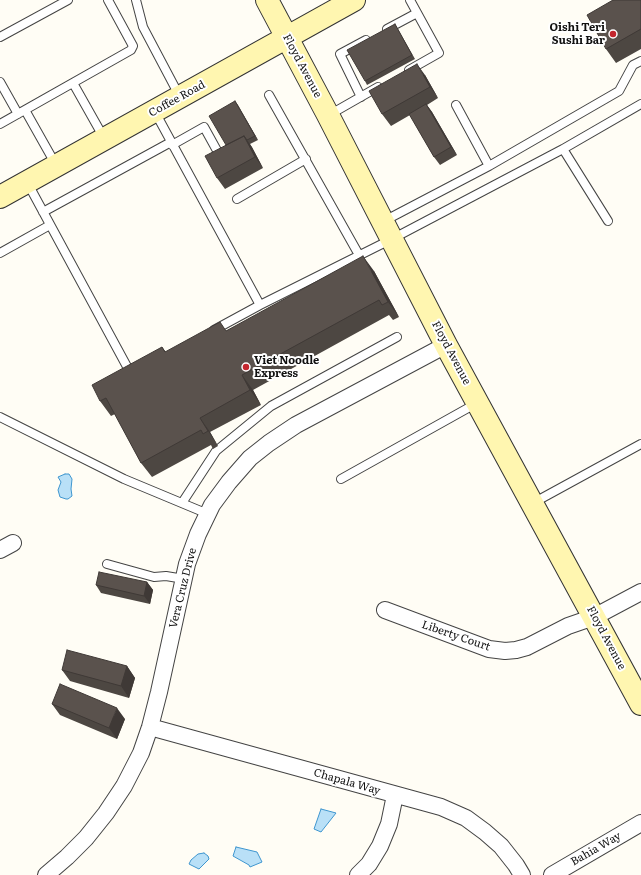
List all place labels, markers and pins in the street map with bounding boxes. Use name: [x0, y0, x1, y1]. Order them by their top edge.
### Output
place label: Oishi Teri Sushi Bar: [549, 21, 605, 47]
marker: Oishi Teri Sushi Bar: [608, 29, 618, 39]
place label: Viet Noodle Express: [254, 354, 319, 380]
marker: Viet Noodle Express: [241, 362, 251, 372]

